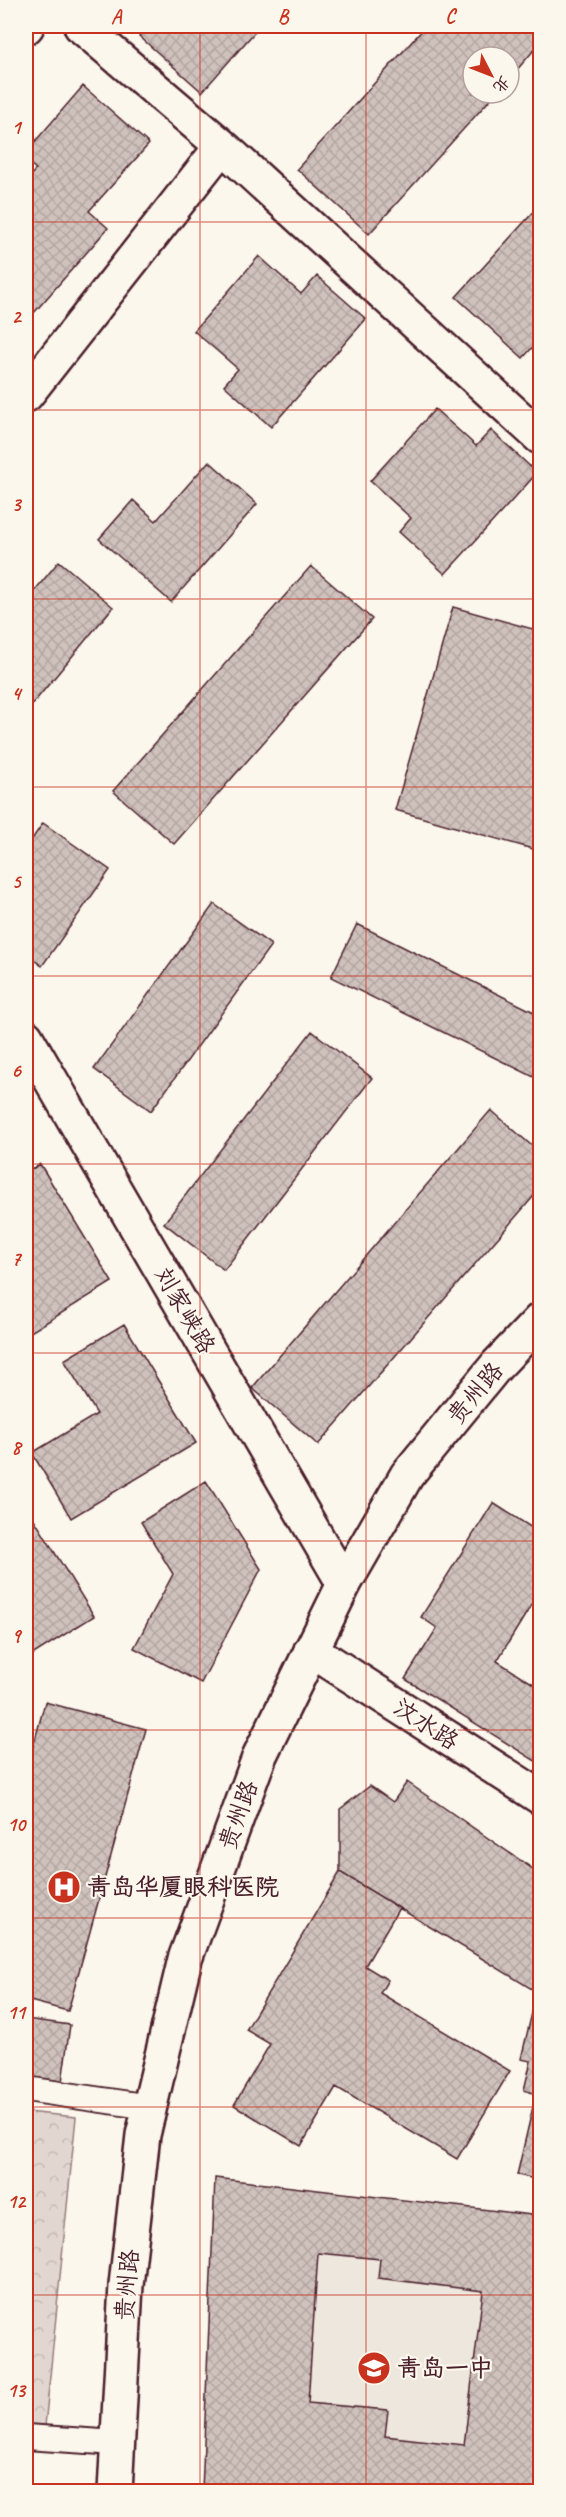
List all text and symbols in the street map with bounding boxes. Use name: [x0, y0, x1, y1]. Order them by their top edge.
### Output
text: A: [111, 4, 123, 29]
text: B: [278, 4, 290, 29]
text: C: [445, 4, 457, 29]
north arrow: [461, 45, 521, 105]
text: 北: [489, 72, 514, 97]
text: 1: [12, 115, 23, 140]
text: 2: [12, 304, 23, 329]
text: 3: [12, 492, 23, 517]
text: 4: [12, 681, 24, 706]
text: 5: [12, 869, 23, 894]
text: 6: [11, 1058, 22, 1083]
text: 7: [12, 1246, 23, 1271]
street label: 刘家峡路: [148, 1261, 222, 1359]
street label: 贵州路: [440, 1356, 510, 1430]
text: 8: [12, 1435, 24, 1460]
text: 9: [12, 1623, 23, 1648]
street label: 汶水路: [388, 1692, 464, 1756]
street label: 贵州路: [212, 1776, 264, 1854]
text: 10: [7, 1812, 27, 1837]
hospital icon: 青岛华厦眼科医院: [46, 1869, 82, 1905]
place label: 青岛华厦眼科医院: [87, 1872, 279, 1902]
text: 11: [7, 2000, 27, 2025]
text: 12: [7, 2189, 27, 2214]
street label: 贵州路: [109, 2248, 145, 2322]
school or university icon: 青岛一中: [356, 2350, 392, 2386]
place label: 青岛一中: [397, 2353, 493, 2383]
text: 13: [7, 2378, 27, 2403]

